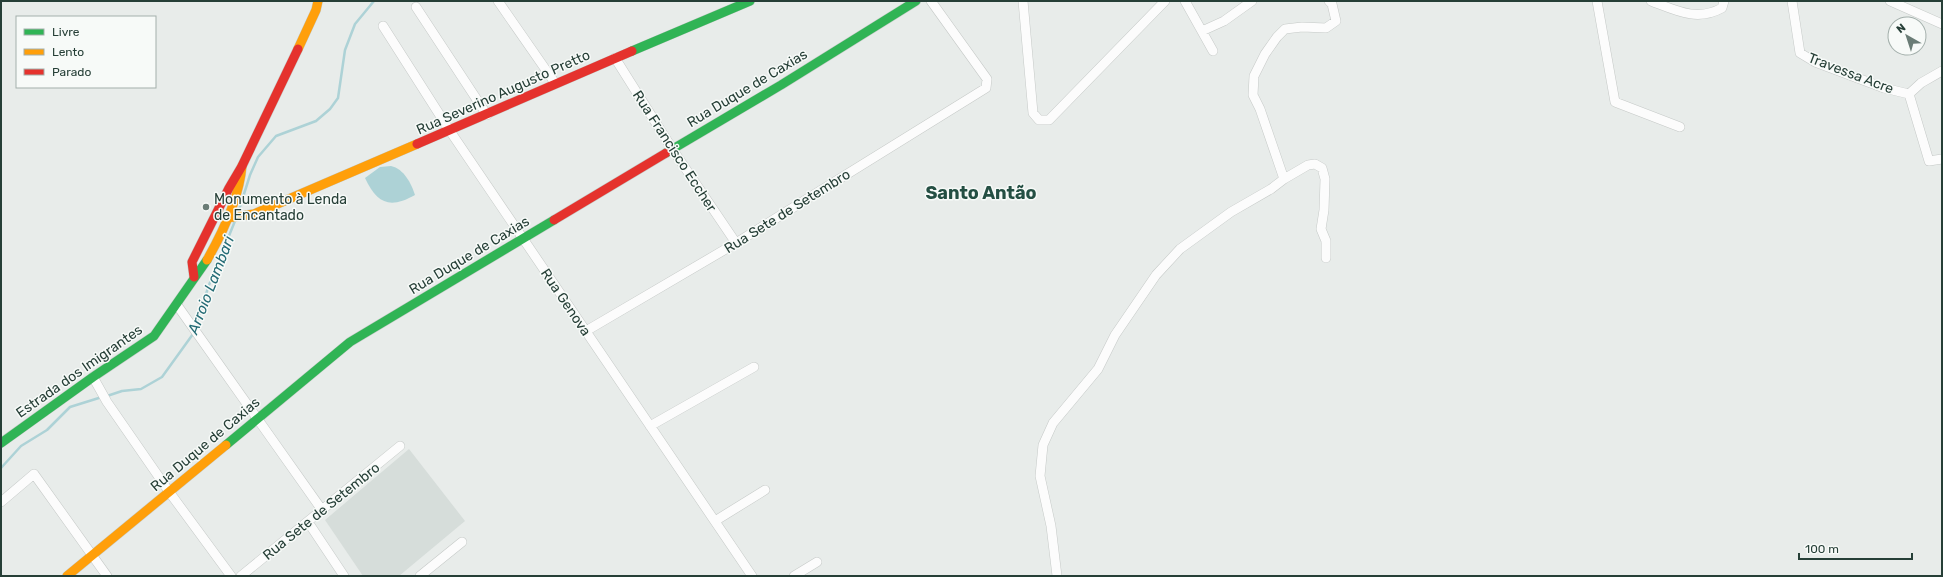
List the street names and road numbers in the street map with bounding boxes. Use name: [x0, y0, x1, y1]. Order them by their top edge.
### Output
street label: Rua Severino Augusto Pretto: [414, 46, 593, 138]
street label: Rua Duque de Caxias: [684, 46, 810, 131]
street label: Travessa Acre: [1806, 49, 1896, 98]
street label: Rua Francisco Eccher: [629, 87, 721, 216]
street label: Rua Sete de Setembro: [721, 166, 853, 257]
street label: Rua Duque de Caxias: [406, 213, 532, 298]
street label: Rua Genova: [537, 265, 594, 339]
street label: Estrada dos Imigrantes: [13, 321, 146, 421]
street label: Rua Duque de Caxias: [147, 394, 263, 495]
street label: Rua Sete de Setembro: [259, 459, 383, 564]

